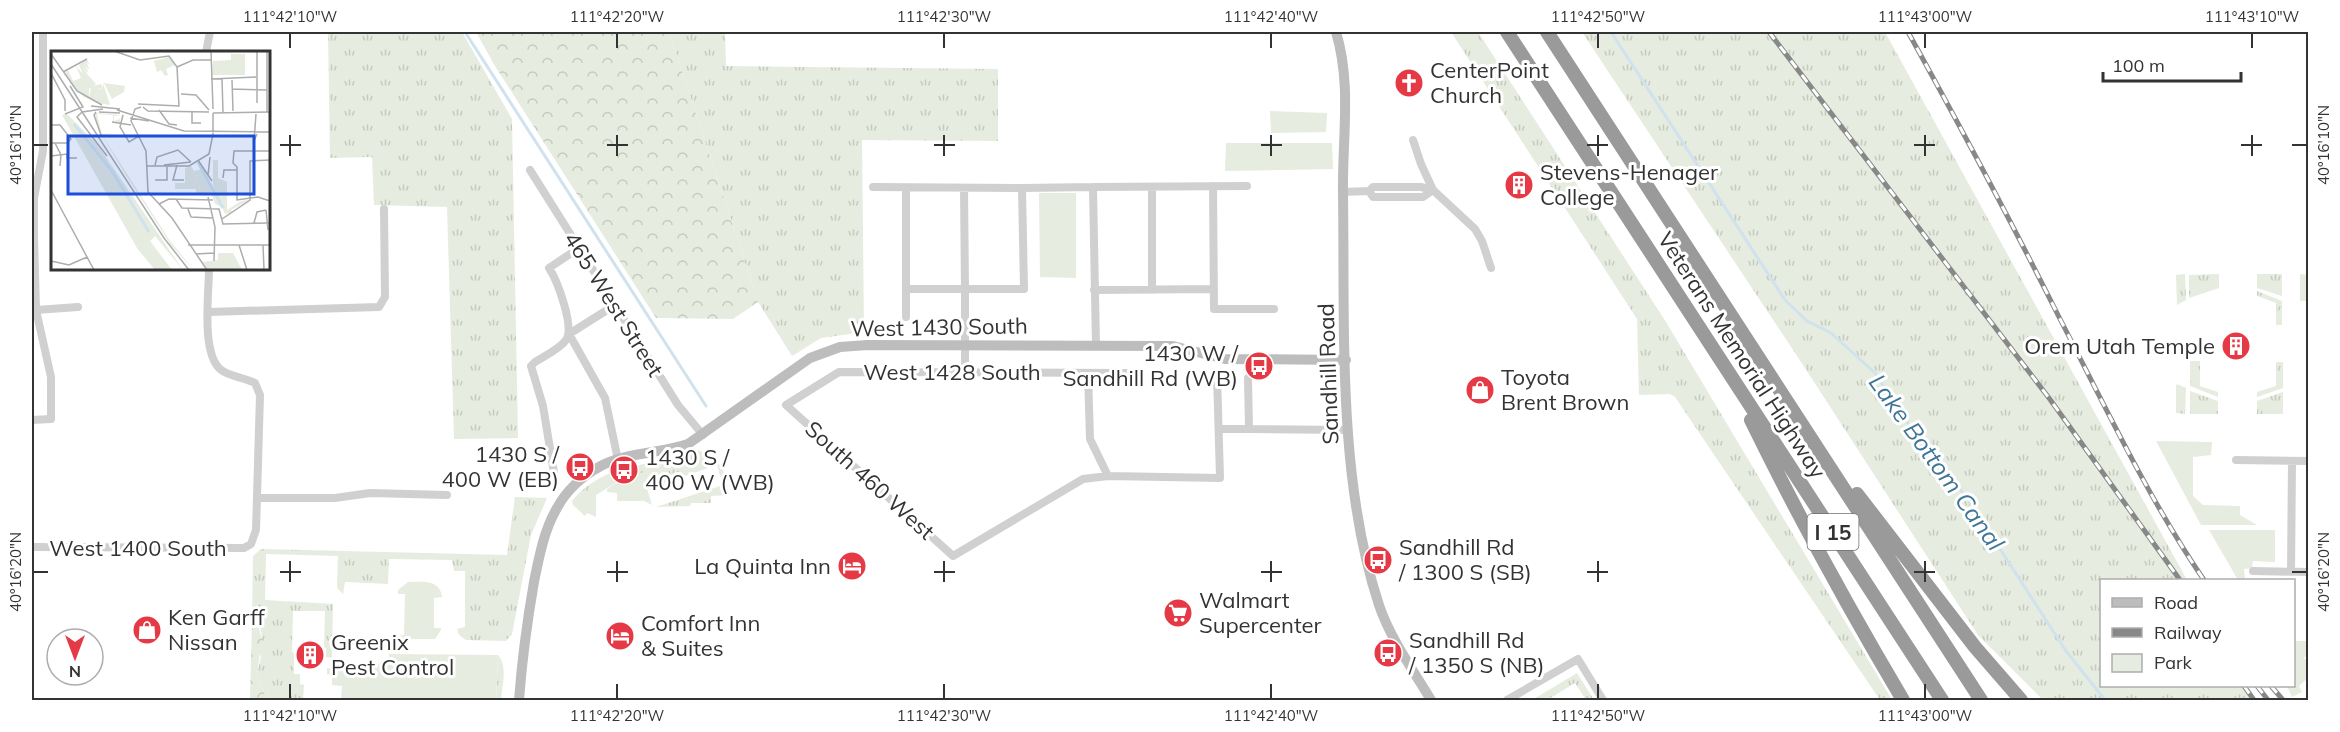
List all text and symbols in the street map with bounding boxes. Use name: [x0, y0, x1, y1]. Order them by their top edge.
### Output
text: 111°42'10"W: [243, 7, 338, 26]
text: 111°42'20"W: [570, 7, 665, 26]
text: 111°42'30"W: [897, 7, 992, 26]
text: 111°42'40"W: [1224, 7, 1319, 26]
text: 111°42'50"W: [1551, 7, 1646, 26]
text: 111°43'00"W: [1878, 7, 1973, 26]
text: 111°43'10"W: [2205, 7, 2300, 26]
scale bar: [2103, 45, 2241, 83]
inset map: [51, 51, 270, 270]
text: 100 m: [2112, 54, 2165, 77]
place label: CenterPoint Church: [1430, 56, 1549, 109]
church icon: CenterPoint Church: [1393, 67, 1425, 99]
text: 40°16'10"N: [6, 105, 25, 185]
text: 40°16'10"N: [2314, 105, 2333, 185]
place label: Stevens-Henager College: [1540, 158, 1718, 211]
building icon: Stevens-Henager College: [1503, 169, 1535, 201]
street label: 465 West Street: [558, 226, 670, 382]
street label: Veterans Memorial Highway: [1652, 227, 1832, 484]
street label: Sandhill Road: [1312, 303, 1344, 445]
street label: West 1430 South: [850, 311, 1028, 343]
building icon: Orem Utah Temple: [2220, 330, 2252, 362]
place label: Orem Utah Temple: [2024, 332, 2215, 360]
place label: 1430 W / Sandhill Rd (WB): [1063, 339, 1239, 392]
bus stop icon: 1430 W / Sandhill Rd (WB): [1243, 350, 1275, 382]
street label: West 1428 South: [863, 358, 1041, 386]
place label: Toyota Brent Brown: [1501, 363, 1629, 416]
water label: Lake Bottom Canal: [1863, 368, 2011, 556]
shop icon: Toyota Brent Brown: [1464, 374, 1496, 406]
street label: South 460 West: [800, 415, 941, 546]
place label: 1430 S / 400 W (EB): [442, 440, 560, 493]
place label: 1430 S / 400 W (WB): [645, 443, 775, 496]
bus stop icon: 1430 S / 400 W (EB): [564, 451, 596, 483]
bus stop icon: 1430 S / 400 W (WB): [608, 454, 640, 486]
road number: I 15: [1808, 514, 1858, 550]
text: 40°16'20"N: [6, 532, 25, 612]
text: 40°16'20"N: [2314, 532, 2333, 612]
place label: Sandhill Rd / 1300 S (SB): [1398, 533, 1532, 586]
street label: West 1400 South: [49, 534, 227, 562]
bus stop icon: Sandhill Rd / 1300 S (SB): [1362, 544, 1394, 576]
hotel icon: La Quinta Inn: [836, 550, 868, 582]
place label: La Quinta Inn: [694, 552, 831, 580]
legend: [2100, 579, 2295, 687]
place label: Walmart Supercenter: [1199, 586, 1322, 639]
text: Road: [2154, 591, 2198, 614]
supermarket icon: Walmart Supercenter: [1162, 597, 1194, 629]
place label: Ken Garff Nissan: [168, 603, 265, 656]
place label: Comfort Inn & Suites: [641, 609, 760, 662]
shop icon: Ken Garff Nissan: [131, 614, 163, 646]
hotel icon: Comfort Inn & Suites: [604, 620, 636, 652]
text: Railway: [2154, 621, 2222, 644]
place label: Sandhill Rd / 1350 S (NB): [1408, 626, 1544, 679]
north arrow: [45, 627, 105, 687]
place label: Greenix Pest Control: [331, 628, 454, 681]
bus stop icon: Sandhill Rd / 1350 S (NB): [1372, 637, 1404, 669]
building icon: Greenix Pest Control: [294, 639, 326, 671]
text: Park: [2154, 651, 2193, 674]
text: N: [69, 662, 81, 682]
text: 111°42'10"W: [243, 706, 338, 725]
text: 111°42'20"W: [570, 706, 665, 725]
text: 111°42'30"W: [897, 706, 992, 725]
text: 111°42'40"W: [1224, 706, 1319, 725]
text: 111°42'50"W: [1551, 706, 1646, 725]
text: 111°43'00"W: [1878, 706, 1973, 725]

